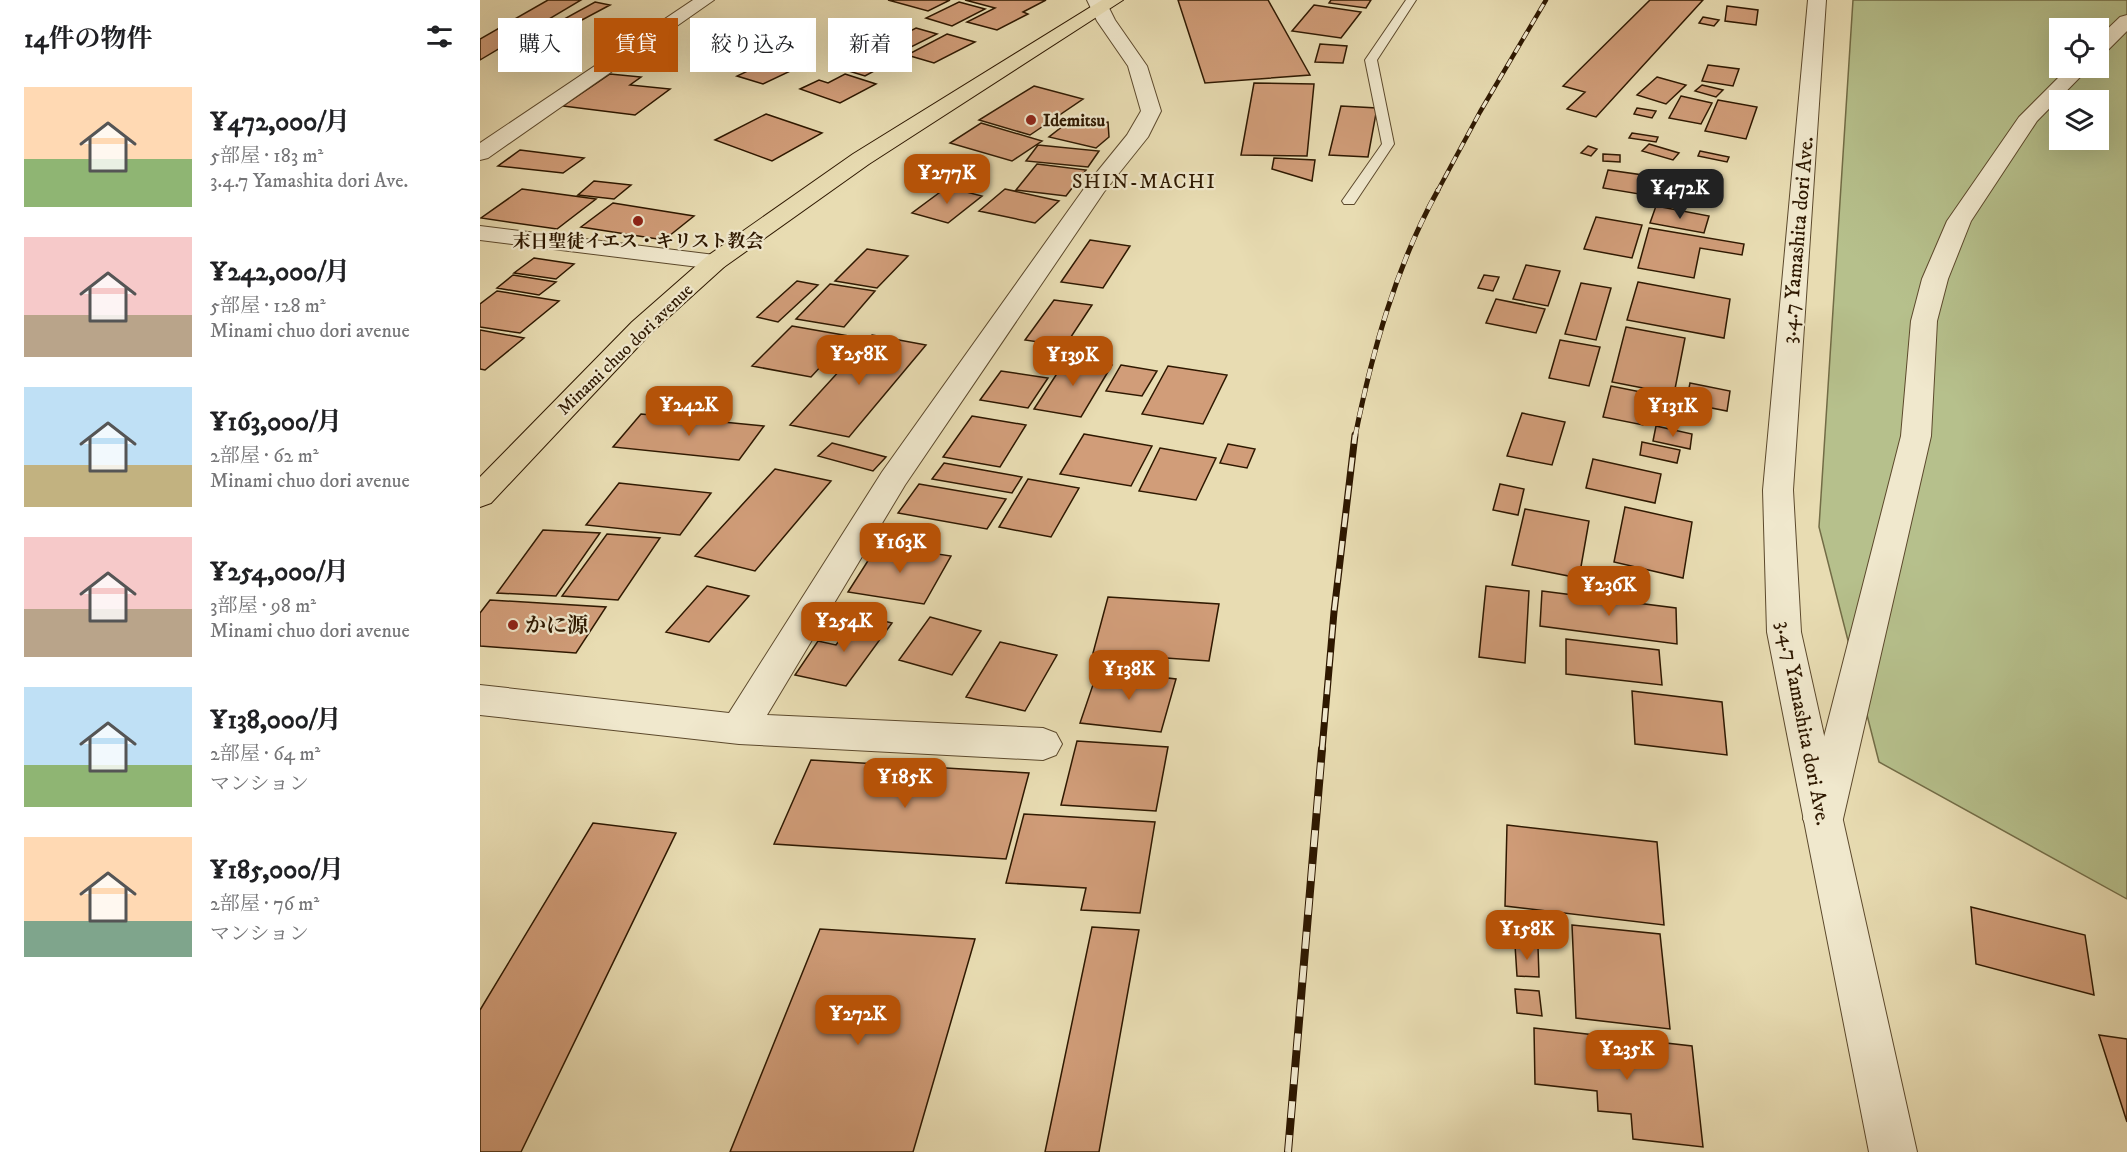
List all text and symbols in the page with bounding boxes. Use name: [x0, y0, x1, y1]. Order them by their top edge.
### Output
chip: 購入: [498, 18, 582, 72]
chip: 賃貸: [594, 18, 678, 72]
chip: 絞り込み: [690, 18, 816, 72]
chip: 新着: [828, 18, 912, 72]
map controls: [2049, 18, 2109, 150]
button: locate: [2049, 18, 2109, 78]
icon: filters: [423, 20, 456, 53]
text: 14件の物件: [24, 23, 153, 56]
button: layers: [2049, 90, 2109, 150]
text: ¥472,000/月: [210, 106, 350, 139]
place label: Idemitsu: [1043, 110, 1106, 132]
icon: home: [72, 111, 144, 183]
marker: Idemitsu: [1024, 113, 1038, 127]
street label: 3.4.7 Yamashita dori Ave.: [1776, 135, 1820, 345]
text: 5部屋 · 183 m²: [210, 144, 323, 169]
pin: ¥277K: [905, 154, 989, 205]
text: ¥277K: [918, 161, 976, 186]
text: 3.4.7 Yamashita dori Ave.: [210, 169, 408, 194]
pin: ¥472K: [1638, 169, 1722, 220]
district label: SHIN-MACHI: [1072, 170, 1216, 195]
text: ¥472K: [1651, 176, 1709, 201]
marker: 末日聖徒イエス・キリスト教会: [631, 214, 645, 228]
place label: 末日聖徒イエス・キリスト教会: [513, 231, 763, 253]
text: ¥242,000/月: [210, 256, 350, 289]
icon: home: [72, 261, 144, 333]
street label: Minami chuo dori avenue: [553, 279, 698, 420]
text: 5部屋 · 128 m²: [210, 294, 326, 319]
text: Minami chuo dori avenue: [210, 319, 410, 344]
pin: ¥258K: [817, 335, 901, 386]
pin: ¥139K: [1031, 336, 1115, 387]
text: ¥258K: [830, 342, 888, 367]
text: ¥139K: [1047, 343, 1099, 368]
pin: ¥242K: [647, 386, 731, 437]
pin: ¥131K: [1631, 387, 1715, 438]
text: ¥242K: [660, 393, 718, 418]
text: ¥131K: [1648, 394, 1698, 419]
text: ¥163,000/月: [210, 406, 342, 439]
icon: home: [72, 411, 144, 483]
text: 2部屋 · 62 m²: [210, 444, 319, 469]
text: Minami chuo dori avenue: [210, 469, 410, 494]
pin: ¥163K: [858, 523, 942, 574]
text: ¥163K: [874, 530, 926, 555]
text: ¥254,000/月: [210, 556, 349, 589]
icon: home: [72, 561, 144, 633]
pin: ¥236K: [1567, 566, 1651, 617]
text: ¥236K: [1581, 573, 1637, 598]
text: 3部屋 · 98 m²: [210, 594, 316, 619]
pin: ¥254K: [802, 602, 886, 653]
text: ¥254K: [815, 609, 873, 634]
place label: かに源: [525, 613, 588, 639]
marker: かに源: [506, 618, 520, 632]
text: Minami chuo dori avenue: [210, 619, 410, 644]
street label: 3.4.7 Yamashita dori Ave.: [1770, 619, 1836, 828]
pin: ¥138K: [1087, 650, 1171, 701]
text: ¥138K: [1103, 657, 1155, 682]
text: ¥138,000/月: [210, 704, 342, 737]
icon: home: [72, 711, 144, 783]
text: 2部屋 · 64 m²: [210, 742, 320, 767]
pin: ¥185K: [863, 758, 947, 809]
text: ¥185K: [878, 765, 932, 790]
text: マンション: [210, 772, 309, 797]
text: ¥185,000/月: [210, 854, 344, 887]
icon: home: [72, 861, 144, 933]
text: 2部屋 · 76 m²: [210, 892, 319, 917]
pin: ¥158K: [1485, 910, 1569, 961]
text: ¥158K: [1500, 917, 1554, 942]
text: マンション: [210, 922, 309, 947]
pin: ¥272K: [816, 995, 900, 1046]
text: ¥272K: [829, 1002, 887, 1027]
pin: ¥235K: [1585, 1030, 1669, 1081]
text: ¥235K: [1600, 1037, 1654, 1062]

